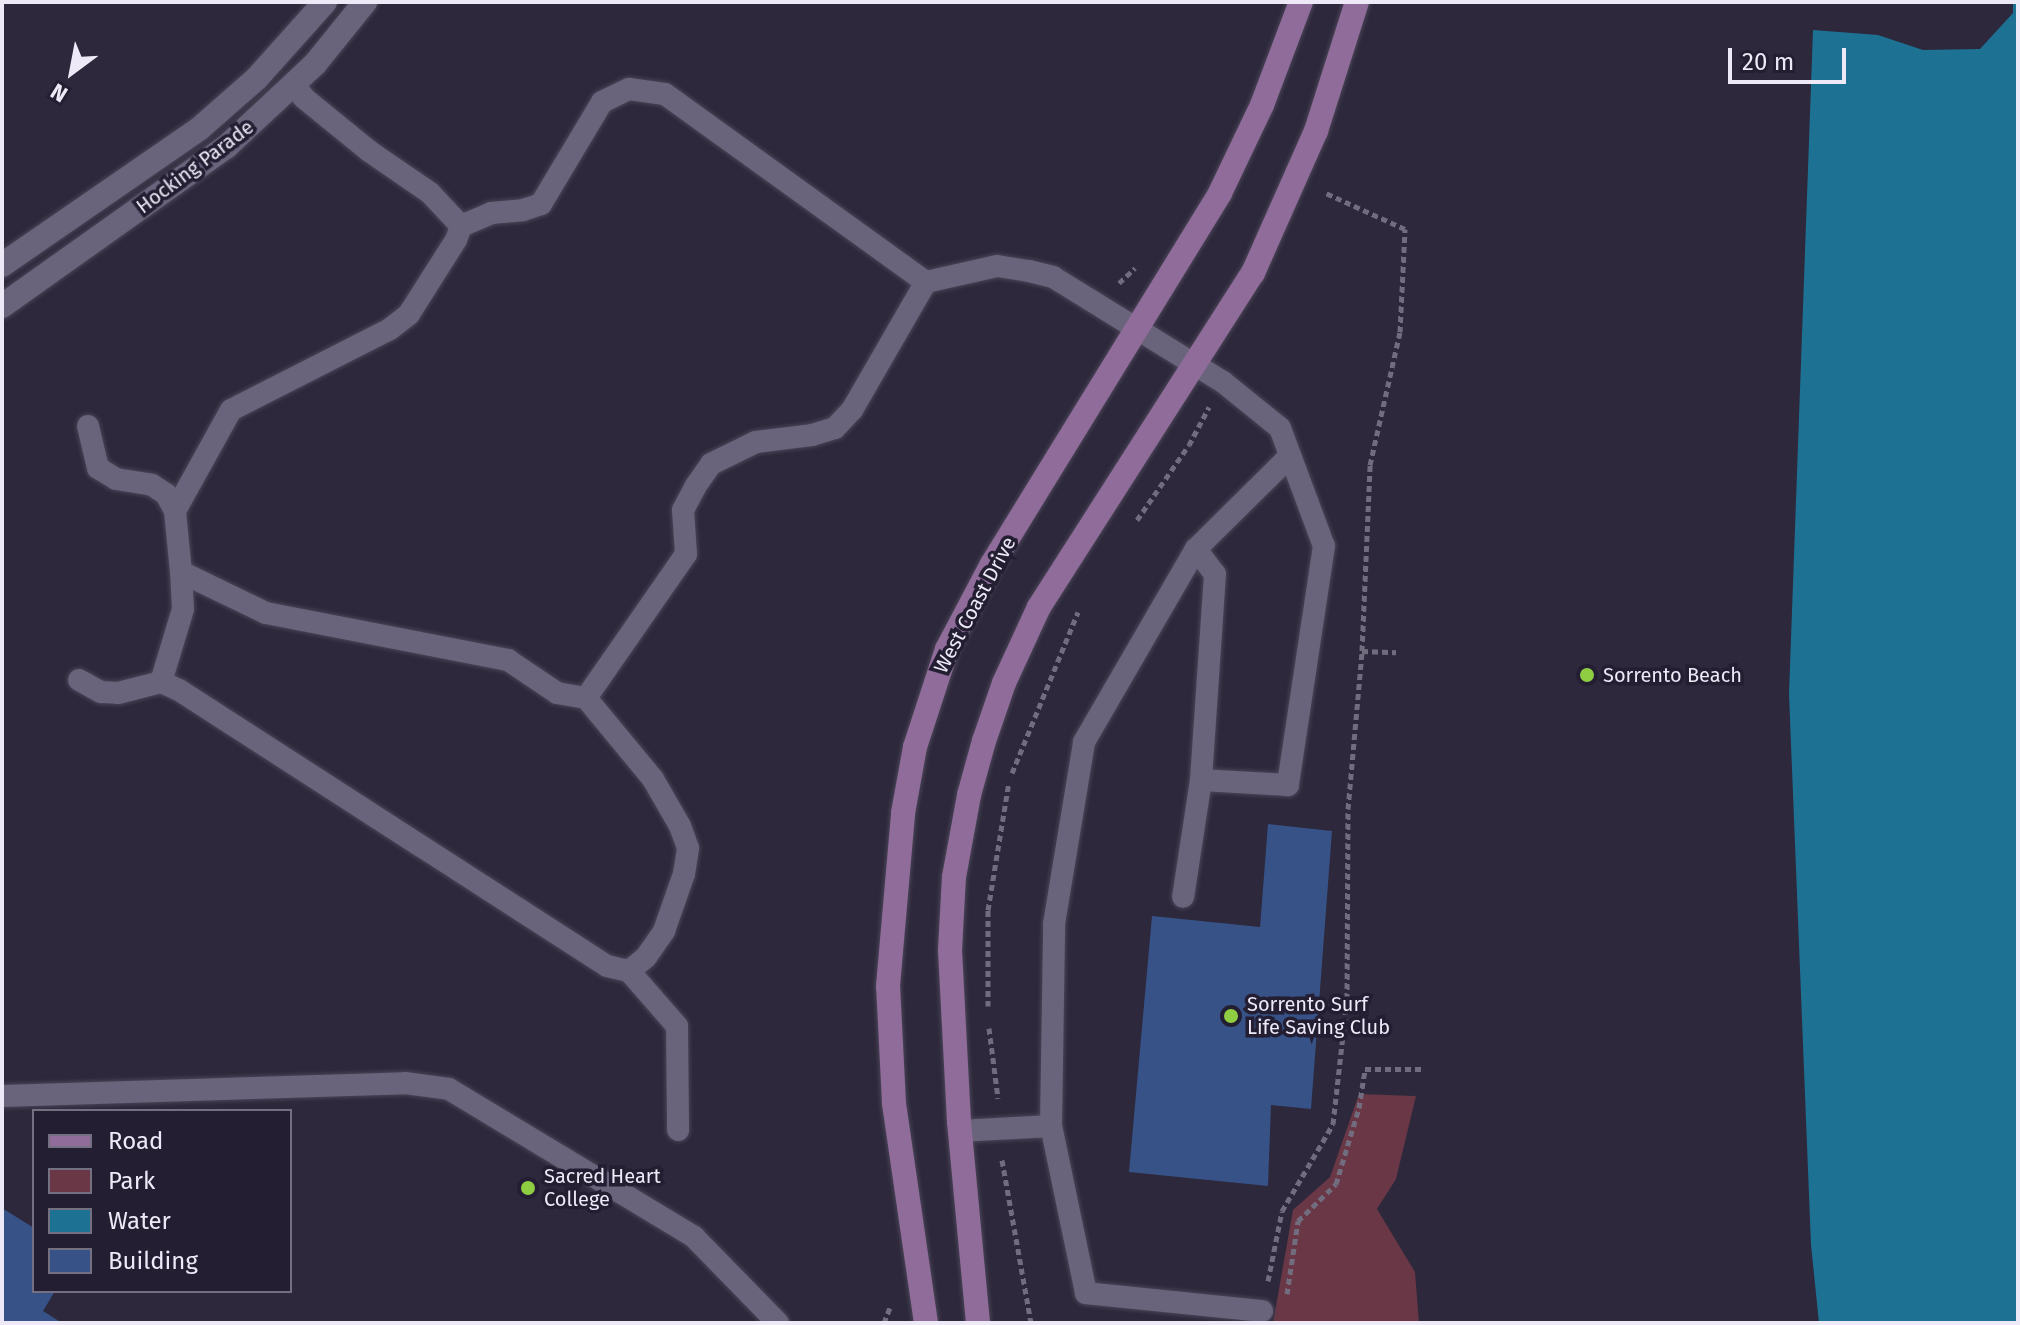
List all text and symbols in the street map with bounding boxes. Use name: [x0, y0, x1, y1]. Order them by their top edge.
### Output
north arrow: [32, 32, 112, 112]
scale bar: [1732, 32, 1850, 82]
text: 20 m: [1742, 48, 1794, 76]
text: N: [46, 77, 72, 108]
street label: Hocking Parade: [132, 115, 258, 219]
street label: West Coast Drive: [929, 533, 1021, 677]
place label: Sorrento Beach: [1603, 663, 1742, 687]
marker: Sorrento Beach: [1578, 666, 1596, 684]
place label: Sorrento Surf Life Saving Club: [1247, 992, 1390, 1039]
marker: Sorrento Surf Life Saving Club: [1222, 1007, 1240, 1025]
legend: [32, 1109, 292, 1293]
text: Road: [108, 1127, 163, 1155]
place label: Sacred Heart College: [544, 1164, 661, 1211]
text: Park: [108, 1167, 155, 1195]
marker: Sacred Heart College: [519, 1179, 537, 1197]
text: Water: [108, 1207, 171, 1235]
text: Building: [108, 1247, 198, 1275]

